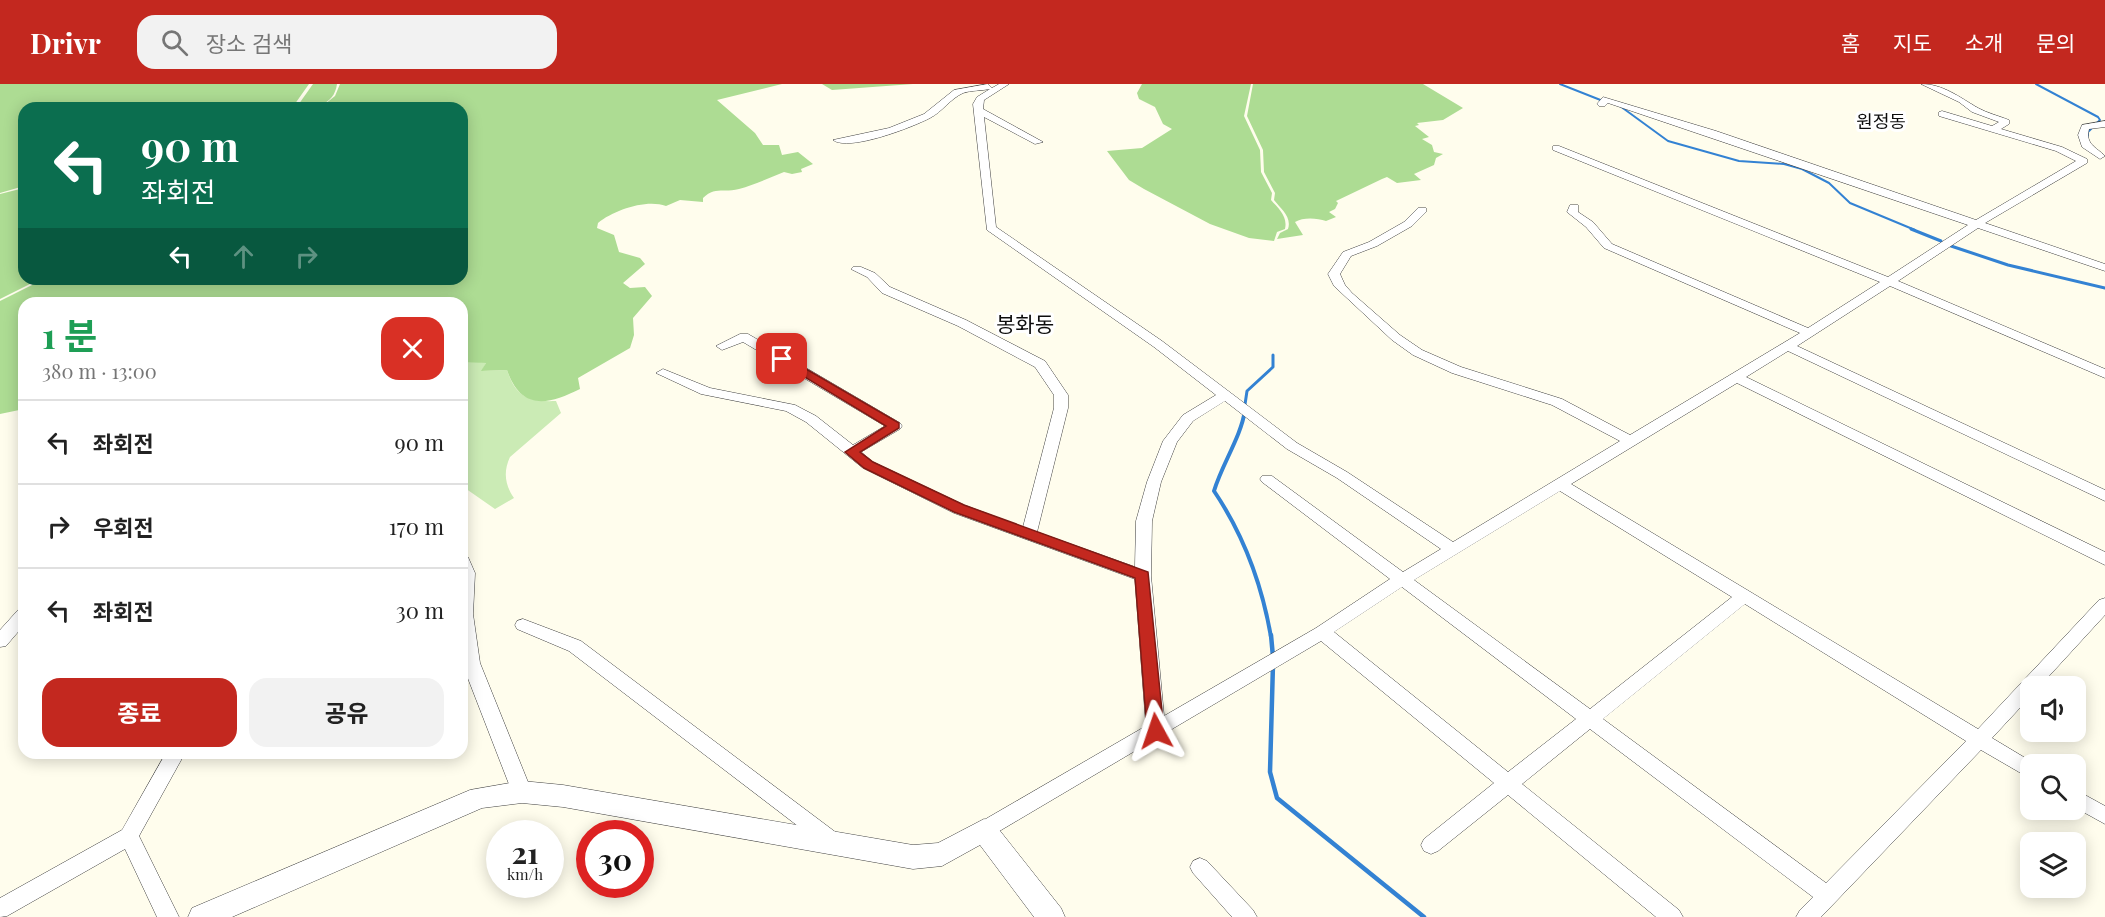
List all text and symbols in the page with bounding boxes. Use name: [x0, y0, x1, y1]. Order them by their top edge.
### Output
search box: [137, 15, 557, 69]
text: Drivr: [30, 24, 101, 61]
icon: search: [158, 26, 191, 59]
text: 장소 검색: [206, 28, 292, 58]
text: 홈: [1841, 28, 1860, 56]
text: 지도: [1893, 28, 1932, 56]
text: 소개: [1965, 28, 2003, 56]
text: 문의: [2036, 28, 2075, 56]
district label: 원정동: [1856, 109, 1906, 133]
text: 90 m: [141, 117, 239, 173]
icon: left: [42, 126, 120, 204]
text: 좌회전: [141, 173, 216, 209]
icon: left: [164, 240, 197, 273]
icon: ahead: [227, 240, 260, 273]
icon: right: [290, 240, 323, 273]
district label: 봉화동: [996, 309, 1054, 337]
text: 1 분: [42, 310, 97, 358]
button: close: [381, 317, 444, 380]
pin: [756, 333, 807, 384]
icon: arrive: [765, 342, 798, 375]
text: 380 m · 13:00: [42, 357, 157, 384]
icon: left: [42, 426, 75, 459]
text: 90 m: [395, 427, 444, 457]
text: 좌회전: [93, 428, 154, 458]
icon: right: [42, 510, 75, 543]
text: 170 m: [389, 511, 444, 541]
text: 우회전: [93, 512, 154, 542]
icon: left: [42, 594, 75, 627]
text: 30 m: [396, 595, 444, 625]
text: 좌회전: [93, 596, 154, 626]
map controls: [2020, 676, 2086, 898]
button: sound: [2020, 676, 2086, 742]
button: 종료: [42, 678, 237, 747]
button: 공유: [249, 678, 444, 747]
position arrow: [1124, 699, 1188, 763]
button: search: [2020, 754, 2086, 820]
speed limit sign: 30: [576, 820, 654, 898]
text: 21: [511, 832, 539, 872]
button: layers: [2020, 832, 2086, 898]
text: km/h: [507, 864, 543, 884]

